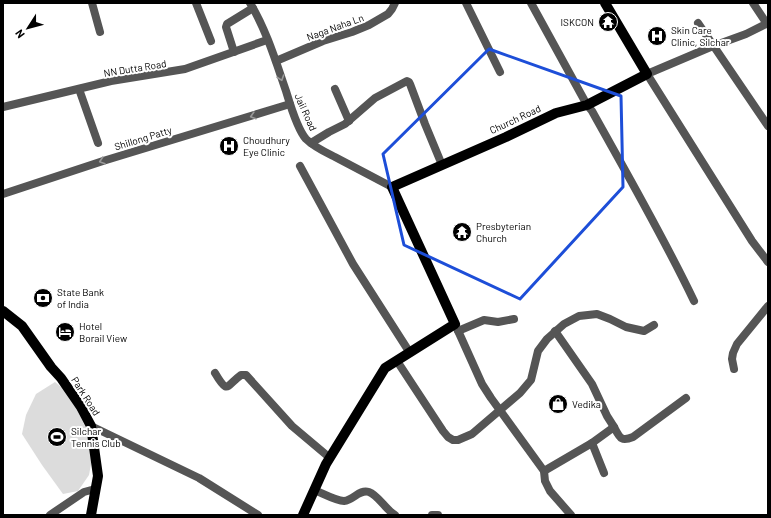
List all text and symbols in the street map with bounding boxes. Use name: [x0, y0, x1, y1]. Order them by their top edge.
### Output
north arrow: [8, 8, 48, 48]
street label: Naga Naha Ln: [305, 11, 365, 43]
temple icon: ISKCON: [597, 11, 619, 33]
place label: ISKCON: [561, 16, 594, 28]
place label: Skin Care Clinic, Silchar: [671, 24, 730, 48]
hospital icon: Skin Care Clinic, Silchar: [646, 25, 668, 47]
text: N: [12, 27, 27, 41]
street label: NN Dutta Road: [103, 57, 167, 79]
one-way arrow: [276, 74, 285, 81]
street label: Jail Road: [292, 91, 320, 133]
street label: Church Road: [487, 102, 543, 136]
one-way arrow: [250, 111, 257, 120]
street label: Shillong Patty: [113, 123, 174, 152]
place label: Choudhury Eye Clinic: [243, 134, 290, 158]
hospital icon: Choudhury Eye Clinic: [218, 135, 240, 157]
one-way arrow: [98, 156, 105, 165]
place label: Presbyterian Church: [476, 220, 531, 244]
temple icon: Presbyterian Church: [451, 221, 473, 243]
place label: State Bank of India: [57, 286, 104, 310]
bank icon: State Bank of India: [32, 287, 54, 309]
place label: Hotel Borail View: [79, 320, 127, 344]
hotel icon: Hotel Borail View: [54, 321, 76, 343]
street label: Park Road: [69, 374, 103, 418]
shop icon: Vedika: [547, 393, 569, 415]
place label: Vedika: [572, 398, 601, 410]
place label: Silchar Tennis Club: [71, 425, 121, 449]
sports icon: Silchar Tennis Club: [46, 426, 68, 448]

